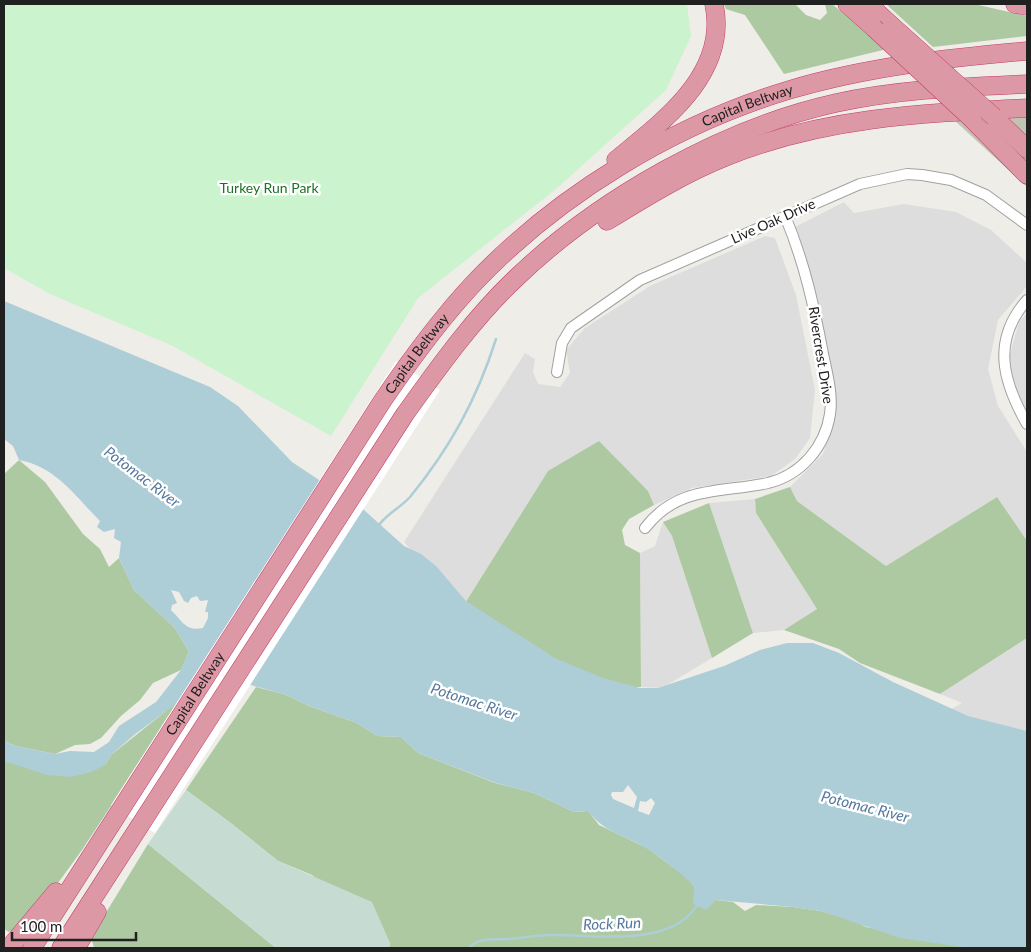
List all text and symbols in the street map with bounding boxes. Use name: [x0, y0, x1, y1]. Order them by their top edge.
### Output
street label: Capital Beltway: [699, 80, 795, 130]
park label: Turkey Run Park: [219, 179, 319, 196]
street label: Live Oak Drive: [728, 194, 818, 247]
street label: Rivercrest Drive: [805, 305, 838, 405]
street label: Capital Beltway: [381, 309, 452, 397]
water label: Potomac River: [101, 442, 185, 511]
street label: Capital Beltway: [161, 648, 228, 738]
water label: Potomac River: [429, 679, 521, 724]
water label: Potomac River: [819, 786, 912, 826]
scale bar: [12, 910, 136, 942]
water label: Rock Run: [583, 913, 641, 933]
text: 100 m: [20, 917, 62, 935]

